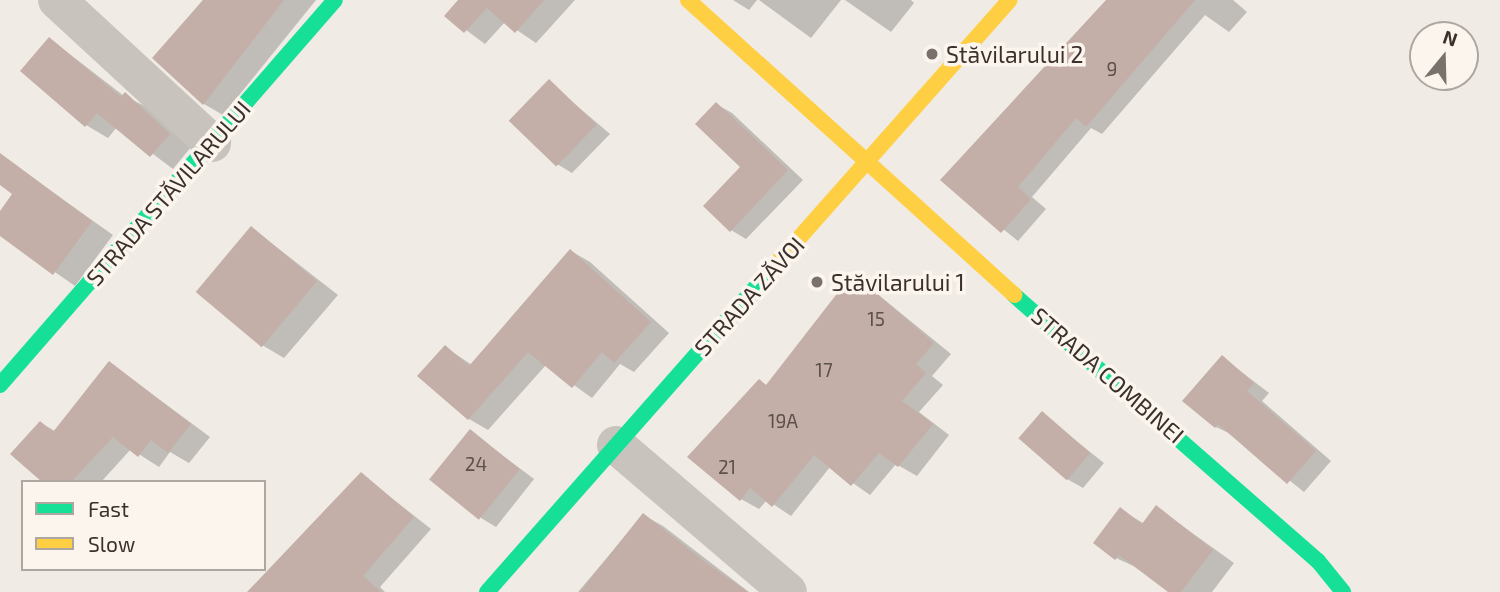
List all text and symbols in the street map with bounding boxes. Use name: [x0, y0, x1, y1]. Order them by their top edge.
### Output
north arrow: [1409, 21, 1479, 91]
text: N: [1440, 24, 1461, 51]
place label: Stăvilarului 2: [946, 40, 1084, 68]
marker: Stăvilarului 2: [924, 46, 940, 62]
house number: 9: [1107, 58, 1117, 80]
street label: STRADA STĂVILARULUI: [80, 95, 256, 291]
street label: STRADA ZĂVOI: [688, 231, 810, 361]
place label: Stăvilarului 1: [831, 268, 965, 296]
marker: Stăvilarului 1: [809, 274, 825, 290]
street label: STRADA COMBINEI: [1026, 301, 1190, 449]
house number: 15: [867, 308, 885, 330]
house number: 17: [815, 359, 833, 381]
house number: 19A: [768, 410, 798, 432]
house number: 24: [465, 453, 487, 475]
house number: 21: [718, 456, 736, 478]
legend: [21, 480, 266, 571]
text: Fast: [88, 496, 129, 521]
text: Slow: [88, 531, 135, 556]

